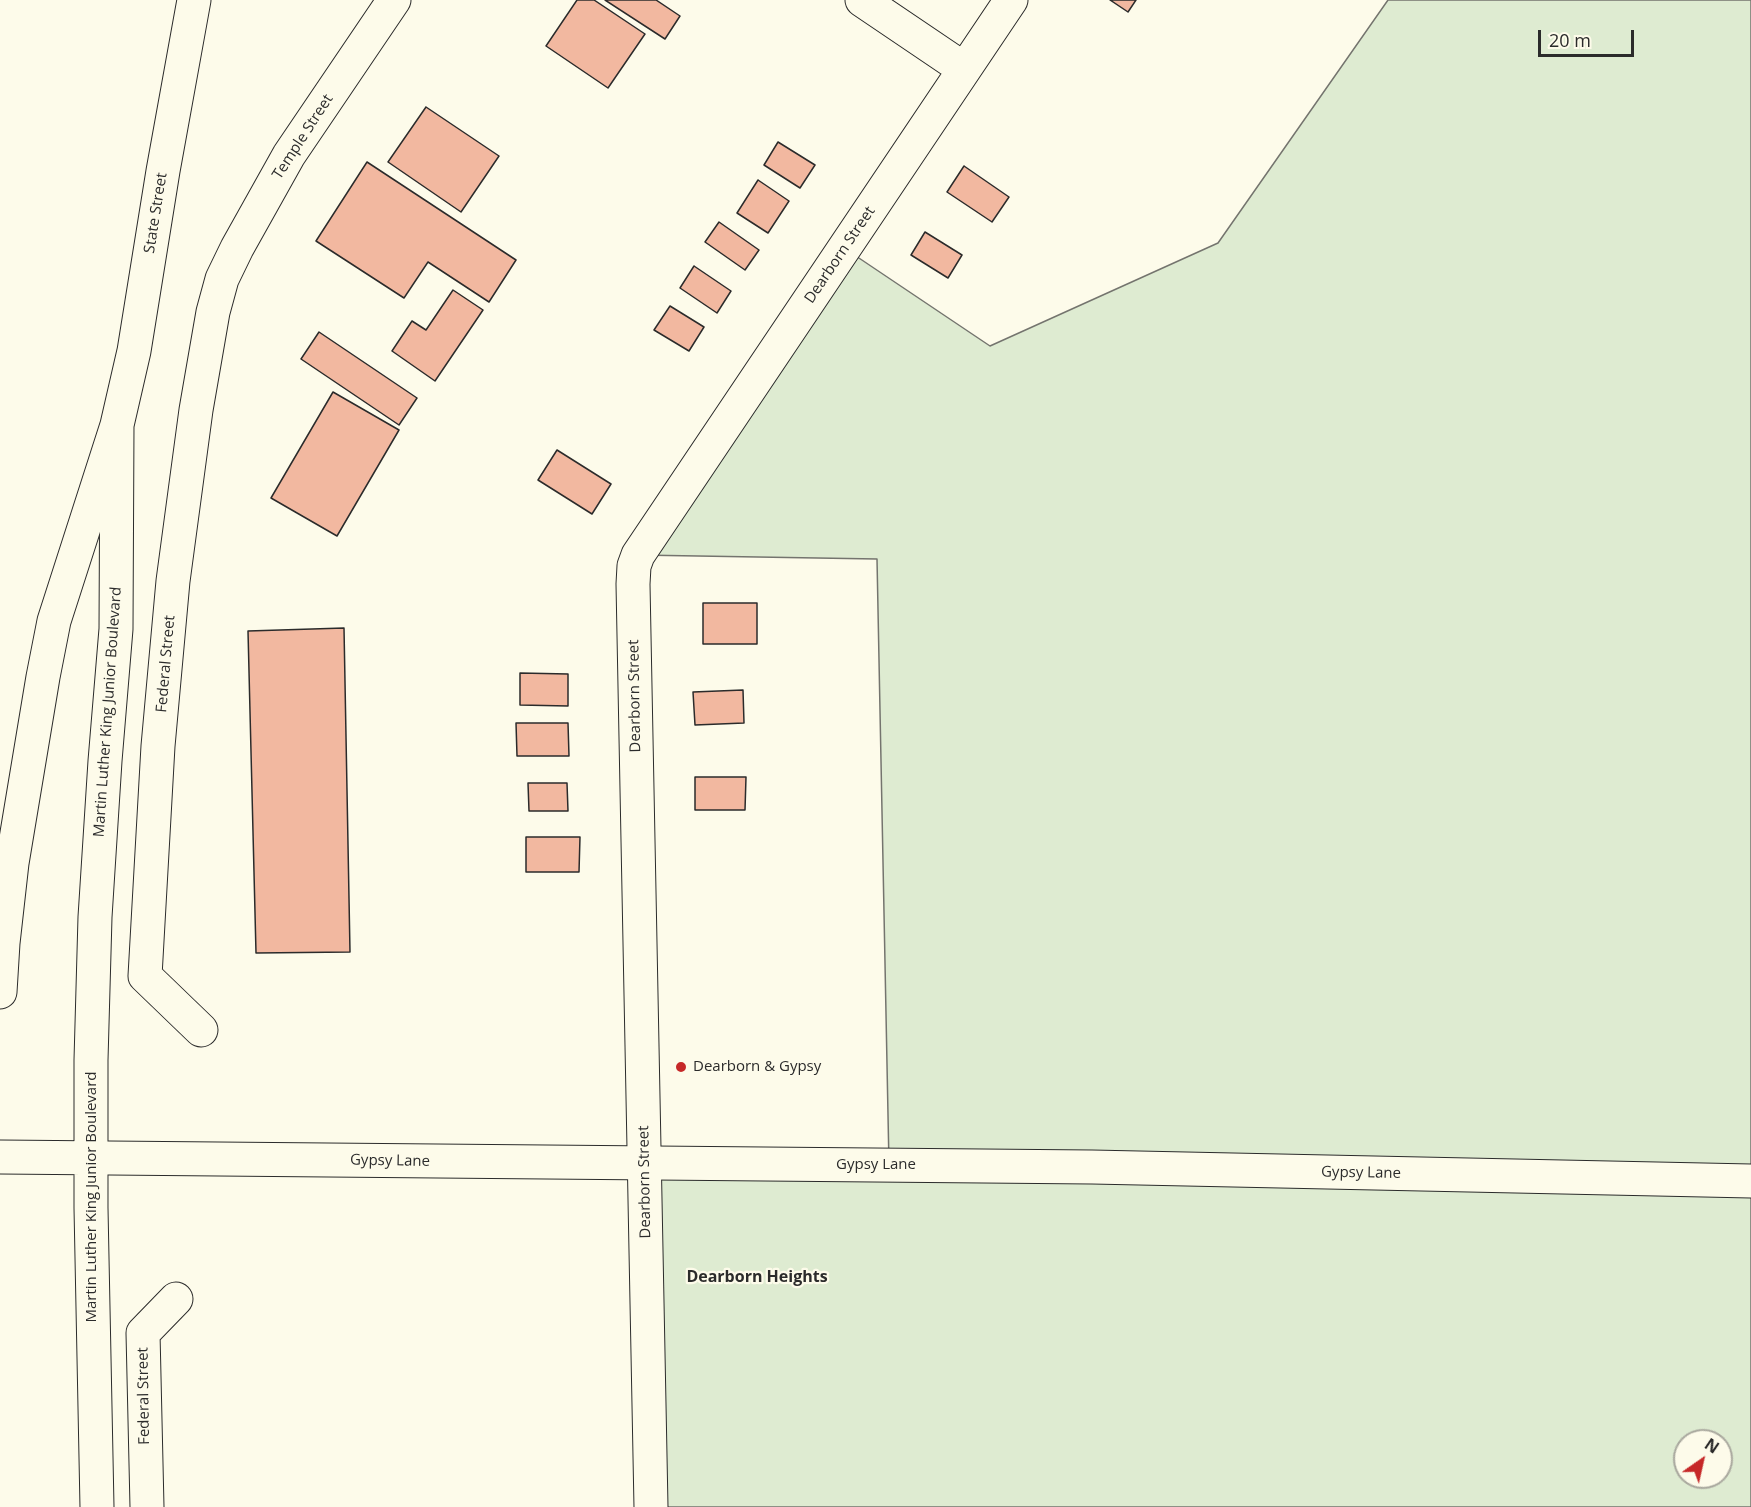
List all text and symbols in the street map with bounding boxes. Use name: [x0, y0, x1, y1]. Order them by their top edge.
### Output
scale bar: [1541, 18, 1637, 56]
text: 20 m: [1549, 28, 1591, 52]
street label: Temple Street: [269, 91, 337, 183]
street label: State Street: [141, 171, 171, 255]
street label: Dearborn Street: [801, 203, 879, 307]
street label: Martin Luther King Junior Boulevard: [90, 586, 126, 838]
street label: Federal Street: [153, 614, 179, 714]
street label: Dearborn Street: [625, 639, 645, 753]
place label: Dearborn & Gypsy: [693, 1058, 821, 1076]
marker: Dearborn & Gypsy: [674, 1060, 688, 1074]
street label: Martin Luther King Junior Boulevard: [83, 1072, 101, 1322]
street label: Dearborn Street: [635, 1125, 655, 1239]
street label: Gypsy Lane: [350, 1151, 430, 1171]
street label: Gypsy Lane: [836, 1156, 916, 1174]
street label: Gypsy Lane: [1321, 1163, 1401, 1183]
district label: Dearborn Heights: [686, 1267, 828, 1287]
street label: Federal Street: [134, 1347, 154, 1445]
north arrow: [1673, 1429, 1733, 1489]
text: N: [1700, 1433, 1723, 1458]

